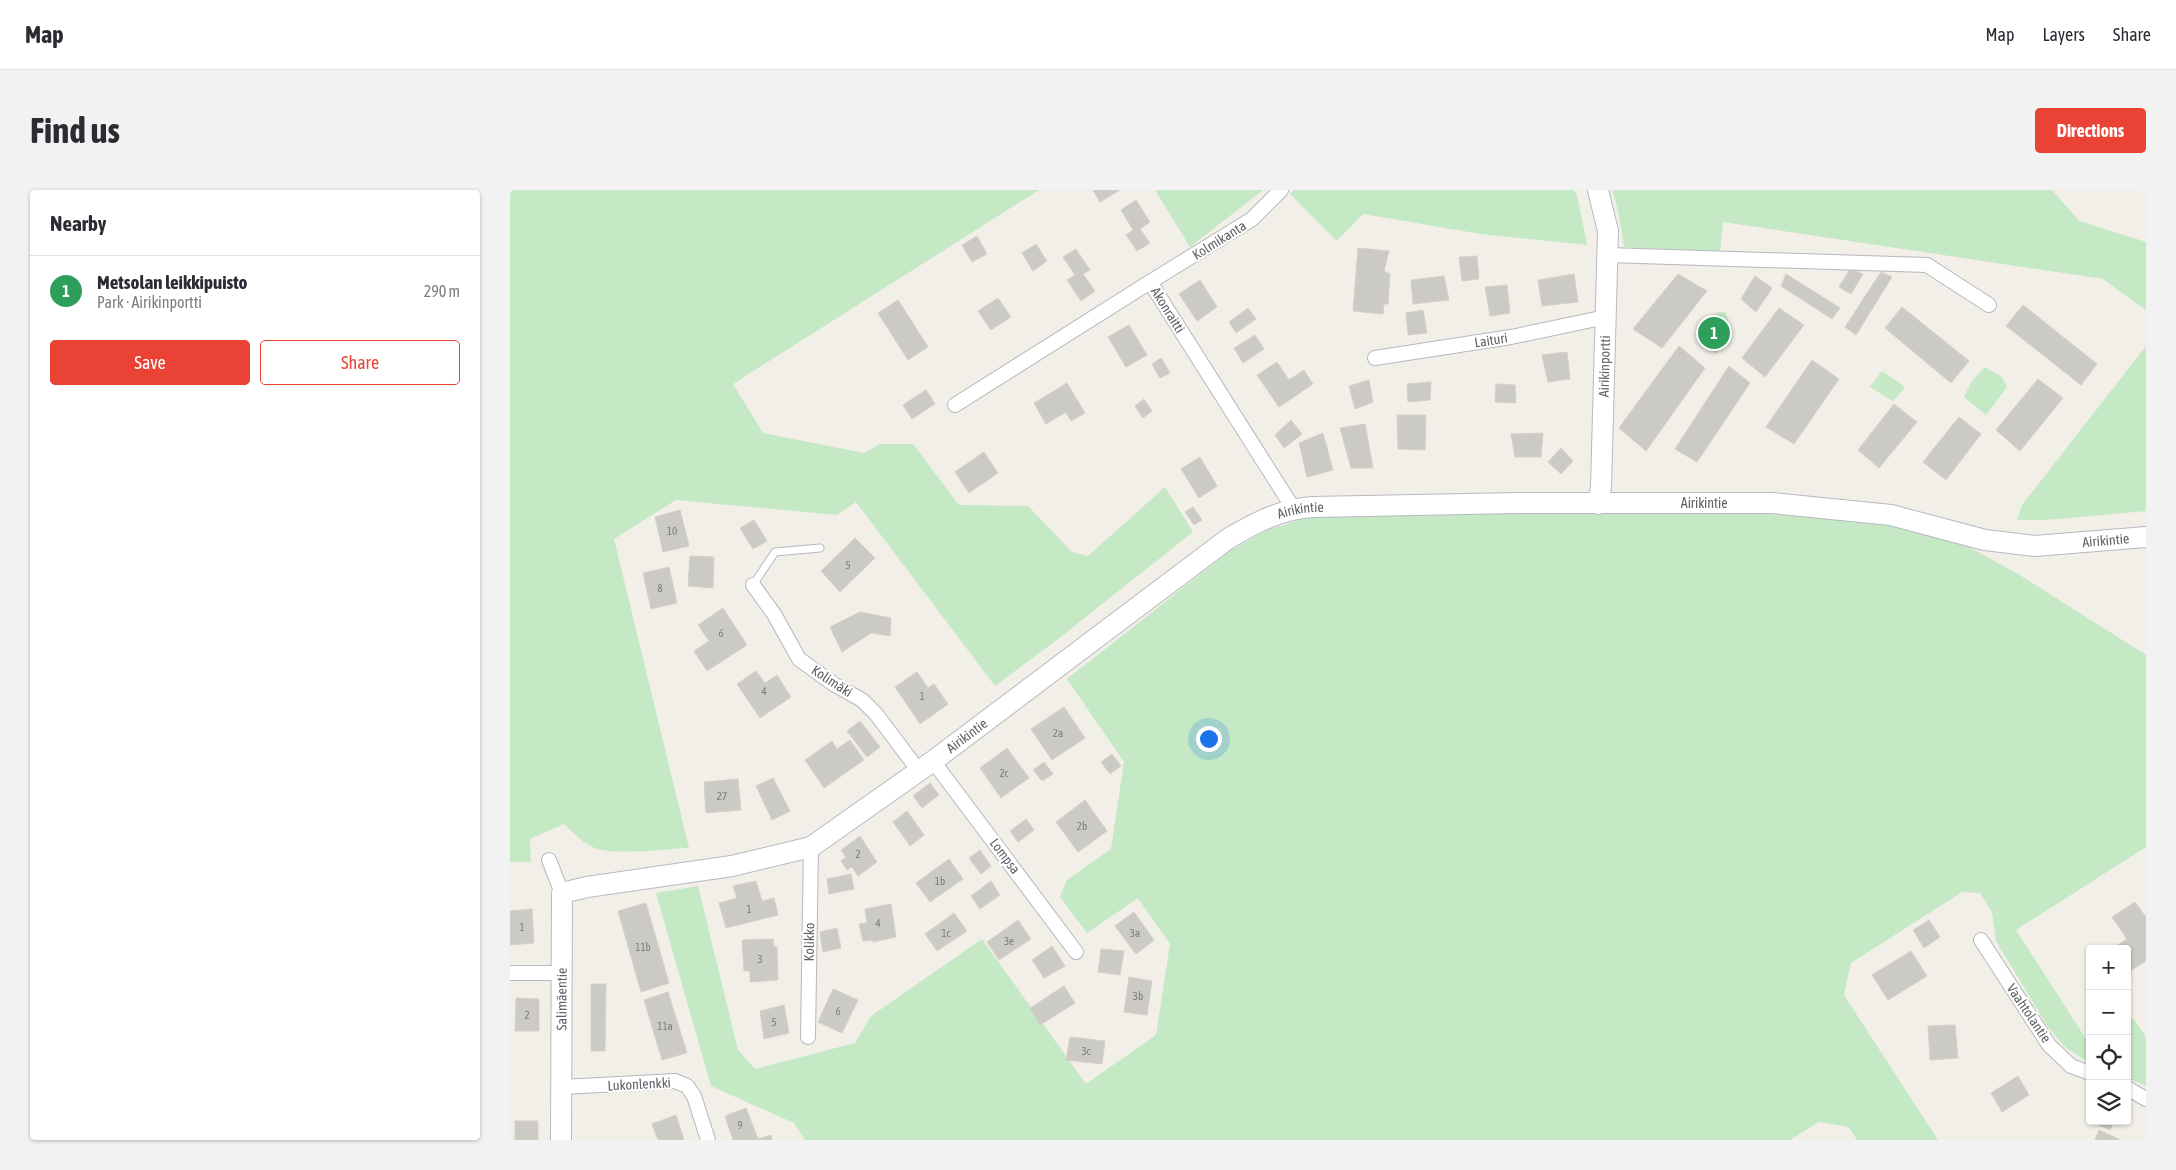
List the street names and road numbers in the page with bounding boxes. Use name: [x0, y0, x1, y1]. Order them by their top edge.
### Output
street label: Kolmikanta: [1189, 217, 1249, 263]
street label: Akonraitti: [1148, 284, 1188, 336]
street label: Laituri: [1473, 329, 1509, 351]
street label: Airikinportti: [1595, 335, 1613, 397]
street label: Airikintie: [1681, 495, 1728, 511]
street label: Airikintie: [1275, 499, 1324, 522]
street label: Airikintie: [2082, 530, 2130, 550]
street label: Kolimäki: [809, 662, 855, 700]
street label: Airikintie: [943, 715, 990, 756]
street label: Lompsa: [987, 835, 1023, 877]
street label: Kolikko: [801, 923, 817, 961]
street label: Salimäentie: [553, 968, 570, 1030]
street label: Vaahtolantie: [2004, 981, 2054, 1045]
street label: Lukonlenkki: [607, 1074, 671, 1094]

